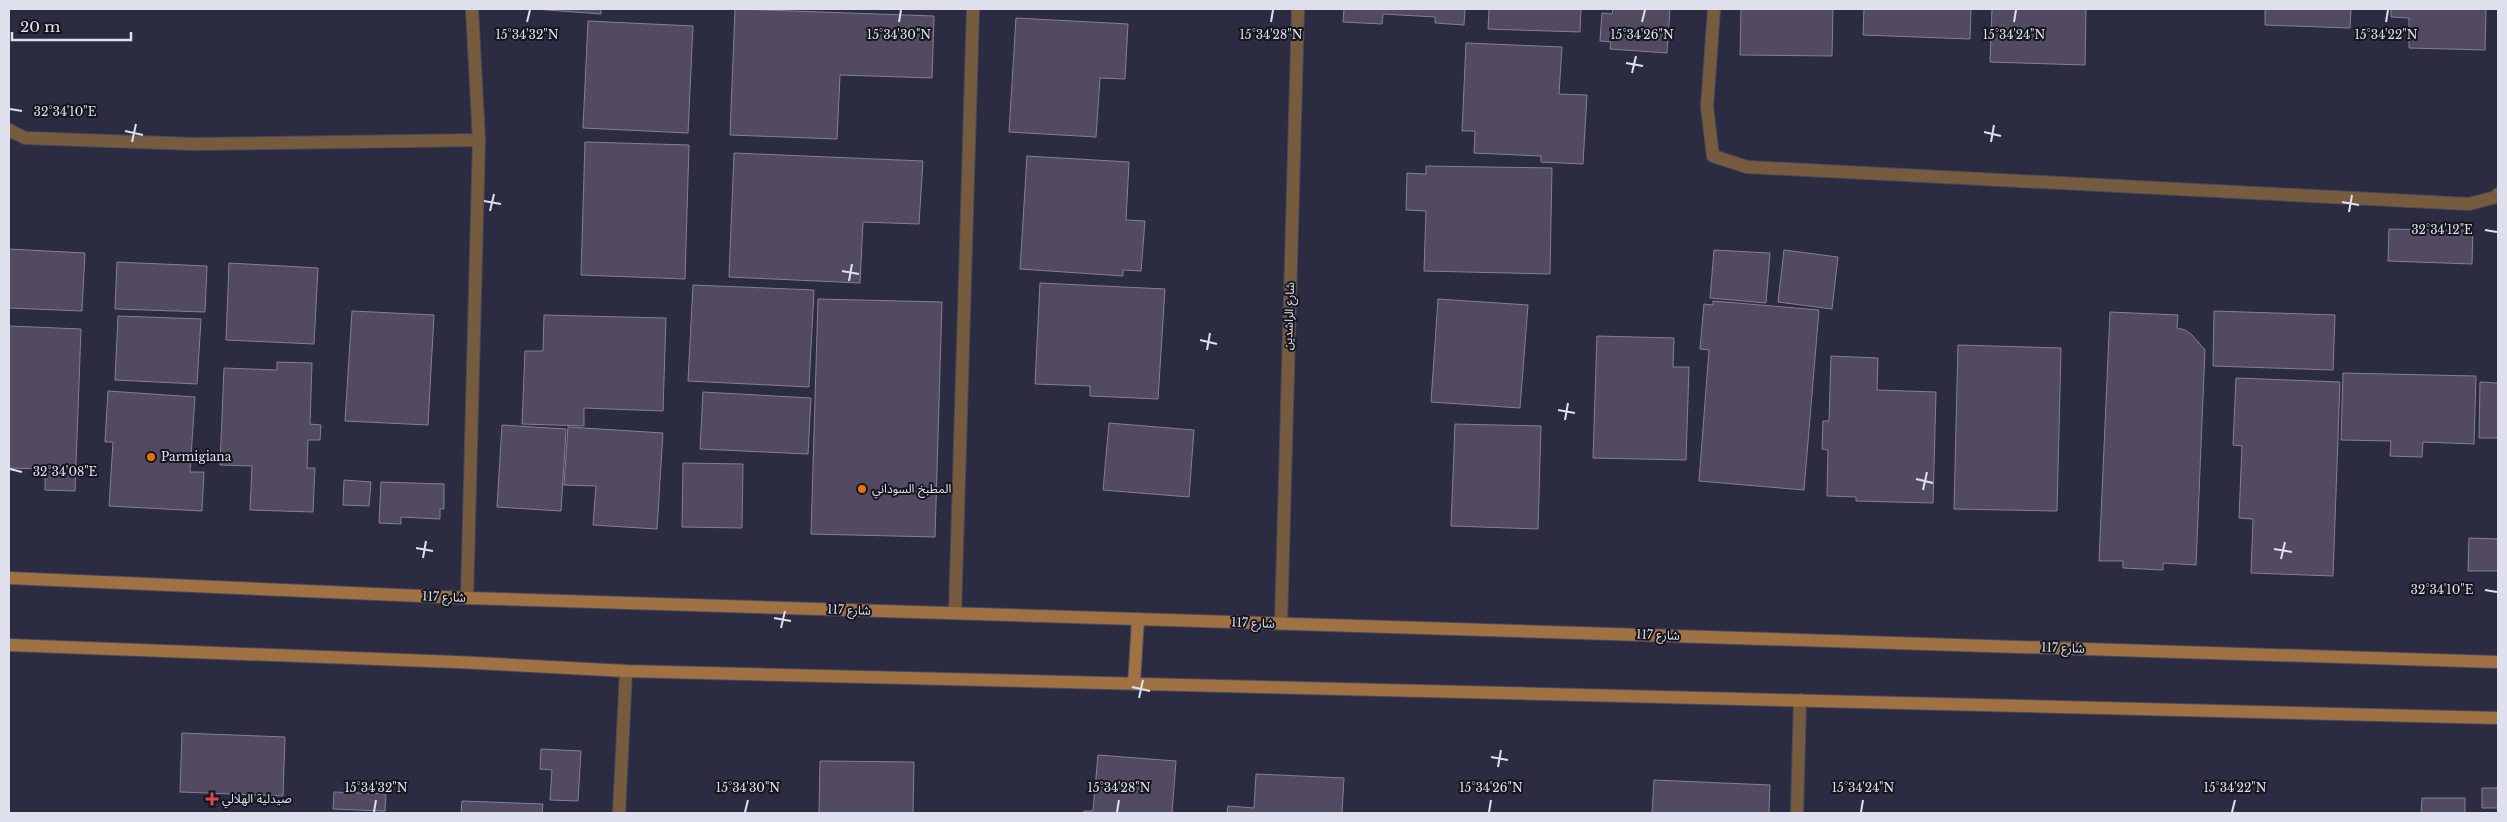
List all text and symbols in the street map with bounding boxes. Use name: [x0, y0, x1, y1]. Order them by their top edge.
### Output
scale bar: [12, 10, 131, 42]
text: 20 m: [20, 17, 60, 36]
text: 15°34'32"N: [495, 27, 559, 42]
text: 15°34'30"N: [867, 27, 931, 42]
text: 15°34'28"N: [1239, 27, 1303, 42]
text: 15°34'26"N: [1610, 27, 1674, 42]
text: 15°34'24"N: [1983, 27, 2045, 42]
text: 15°34'22"N: [2354, 27, 2418, 42]
text: 32°34'10"E: [34, 104, 97, 119]
text: 32°34'12"E: [2411, 222, 2473, 237]
street label: شارع الراشدين: [1280, 282, 1299, 350]
place label: Parmigiana: [161, 449, 232, 464]
marker: Parmigiana: [145, 451, 157, 463]
text: 32°34'08"E: [33, 464, 98, 479]
place label: المطبخ السوداني: [872, 481, 951, 499]
marker: المطبخ السوداني: [856, 483, 868, 495]
text: 32°34'10"E: [2411, 582, 2474, 597]
street label: شارع 117: [422, 588, 466, 607]
street label: شارع 117: [827, 601, 871, 620]
street label: شارع 117: [1231, 614, 1275, 633]
street label: شارع 117: [1636, 626, 1680, 645]
street label: شارع 117: [2041, 639, 2085, 658]
text: 15°34'32"N: [344, 780, 408, 795]
text: 15°34'30"N: [716, 780, 780, 795]
text: 15°34'28"N: [1087, 780, 1151, 795]
text: 15°34'26"N: [1459, 780, 1523, 795]
text: 15°34'24"N: [1832, 780, 1894, 795]
text: 15°34'22"N: [2203, 780, 2267, 795]
place label: صيدلية الهلالي: [222, 791, 292, 809]
marker: صيدلية الهلالي: [206, 793, 218, 805]

